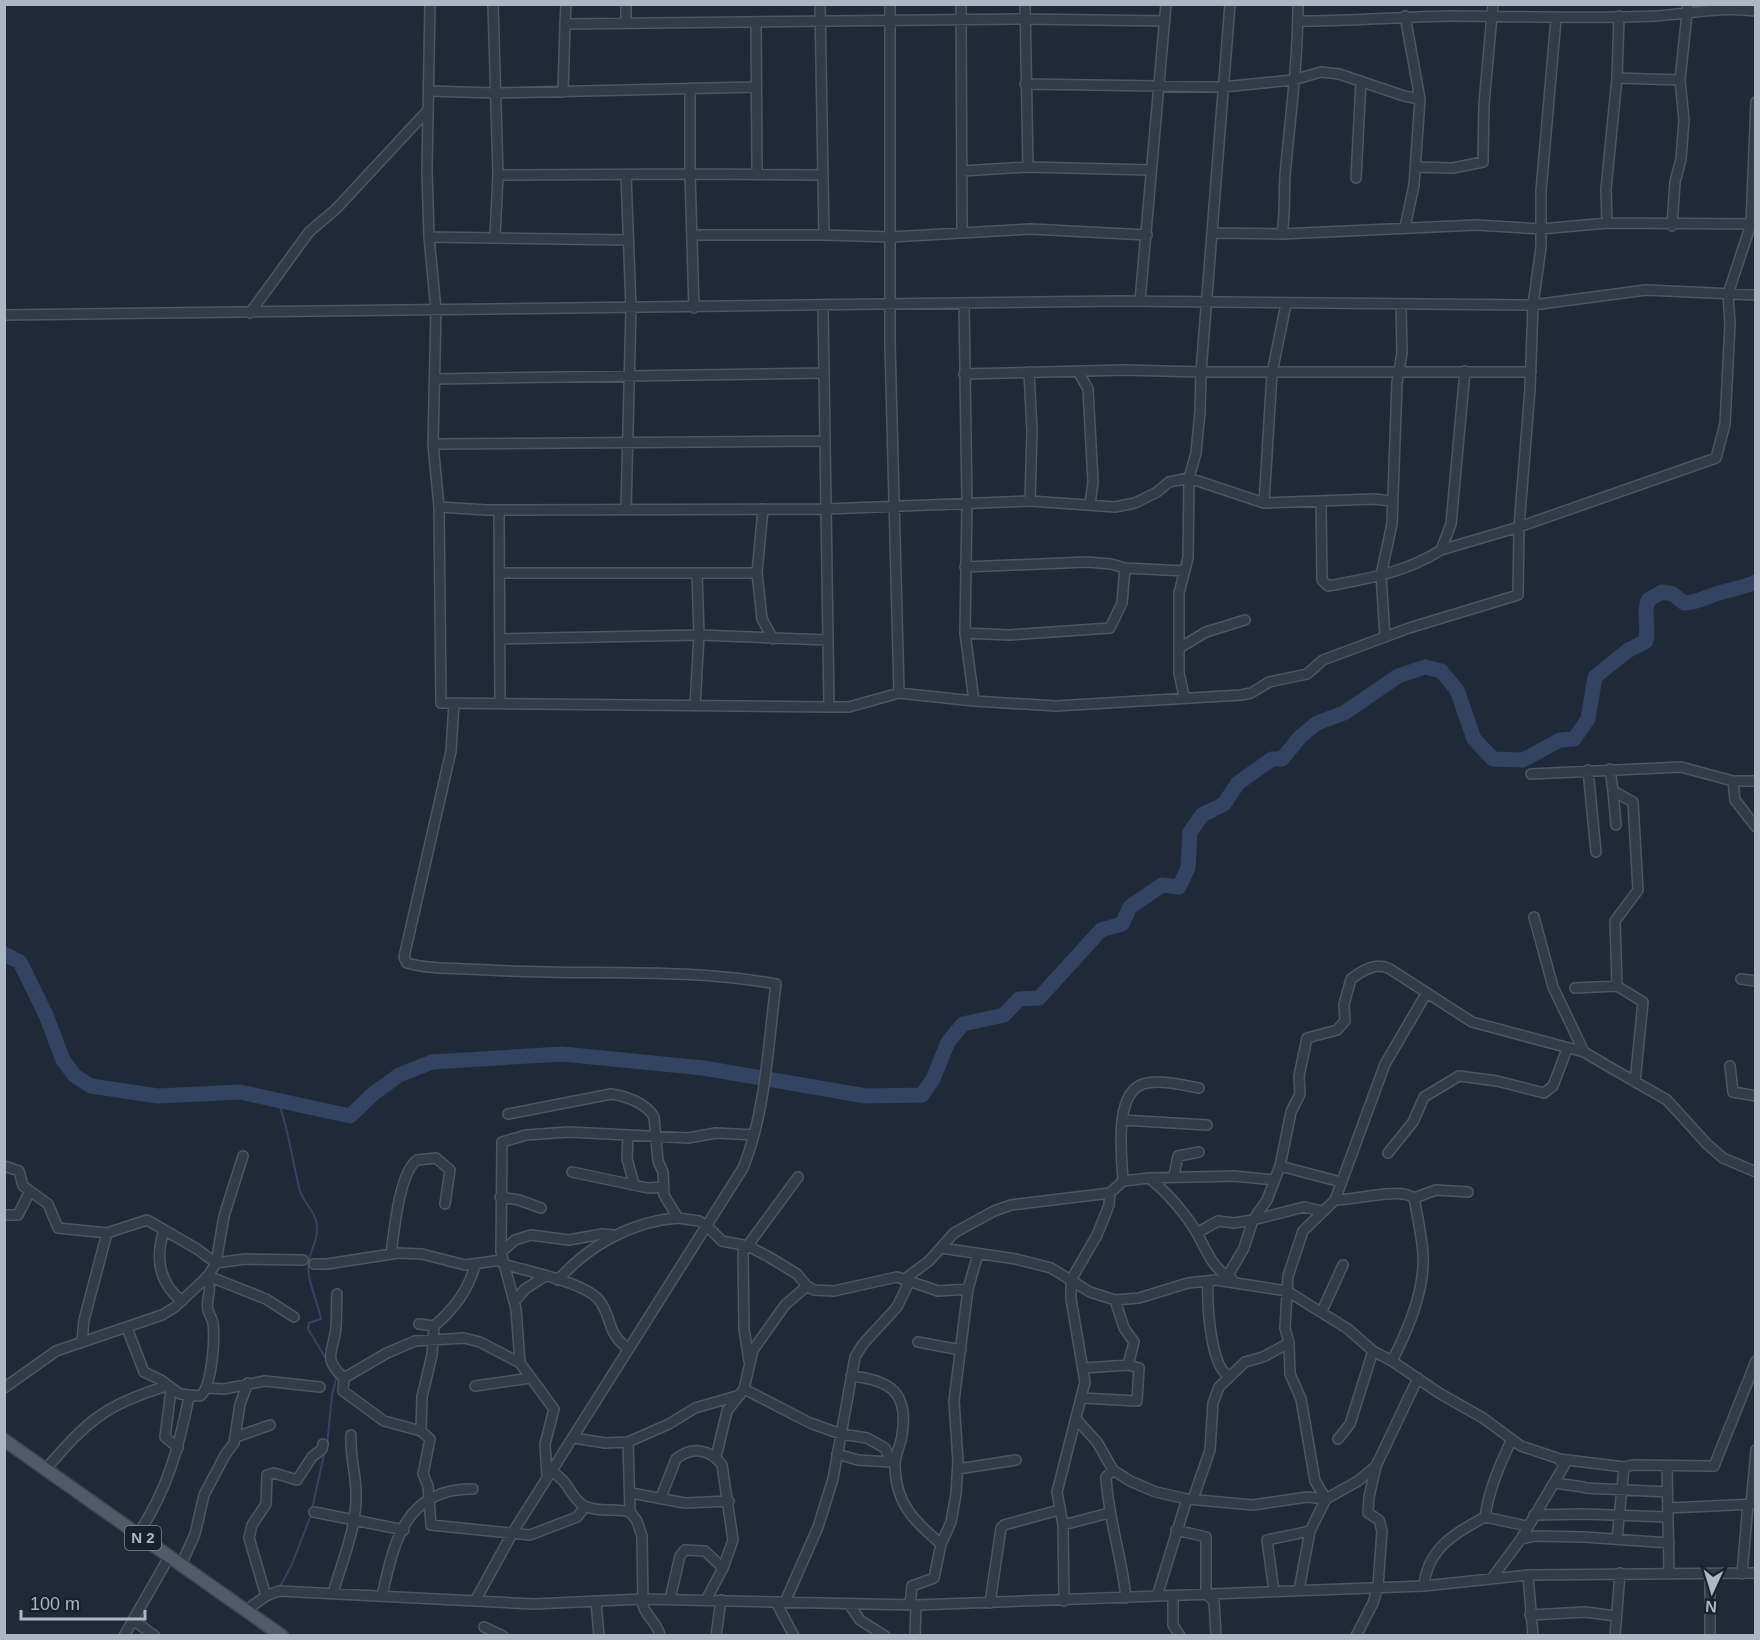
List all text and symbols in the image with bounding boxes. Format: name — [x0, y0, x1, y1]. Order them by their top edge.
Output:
road number: N 2 — [125, 1526, 161, 1550]
north arrow — [1682, 1562, 1742, 1622]
scale bar — [21, 1583, 146, 1621]
text: 100 m — [30, 1594, 80, 1614]
text: N — [1705, 1598, 1717, 1615]

